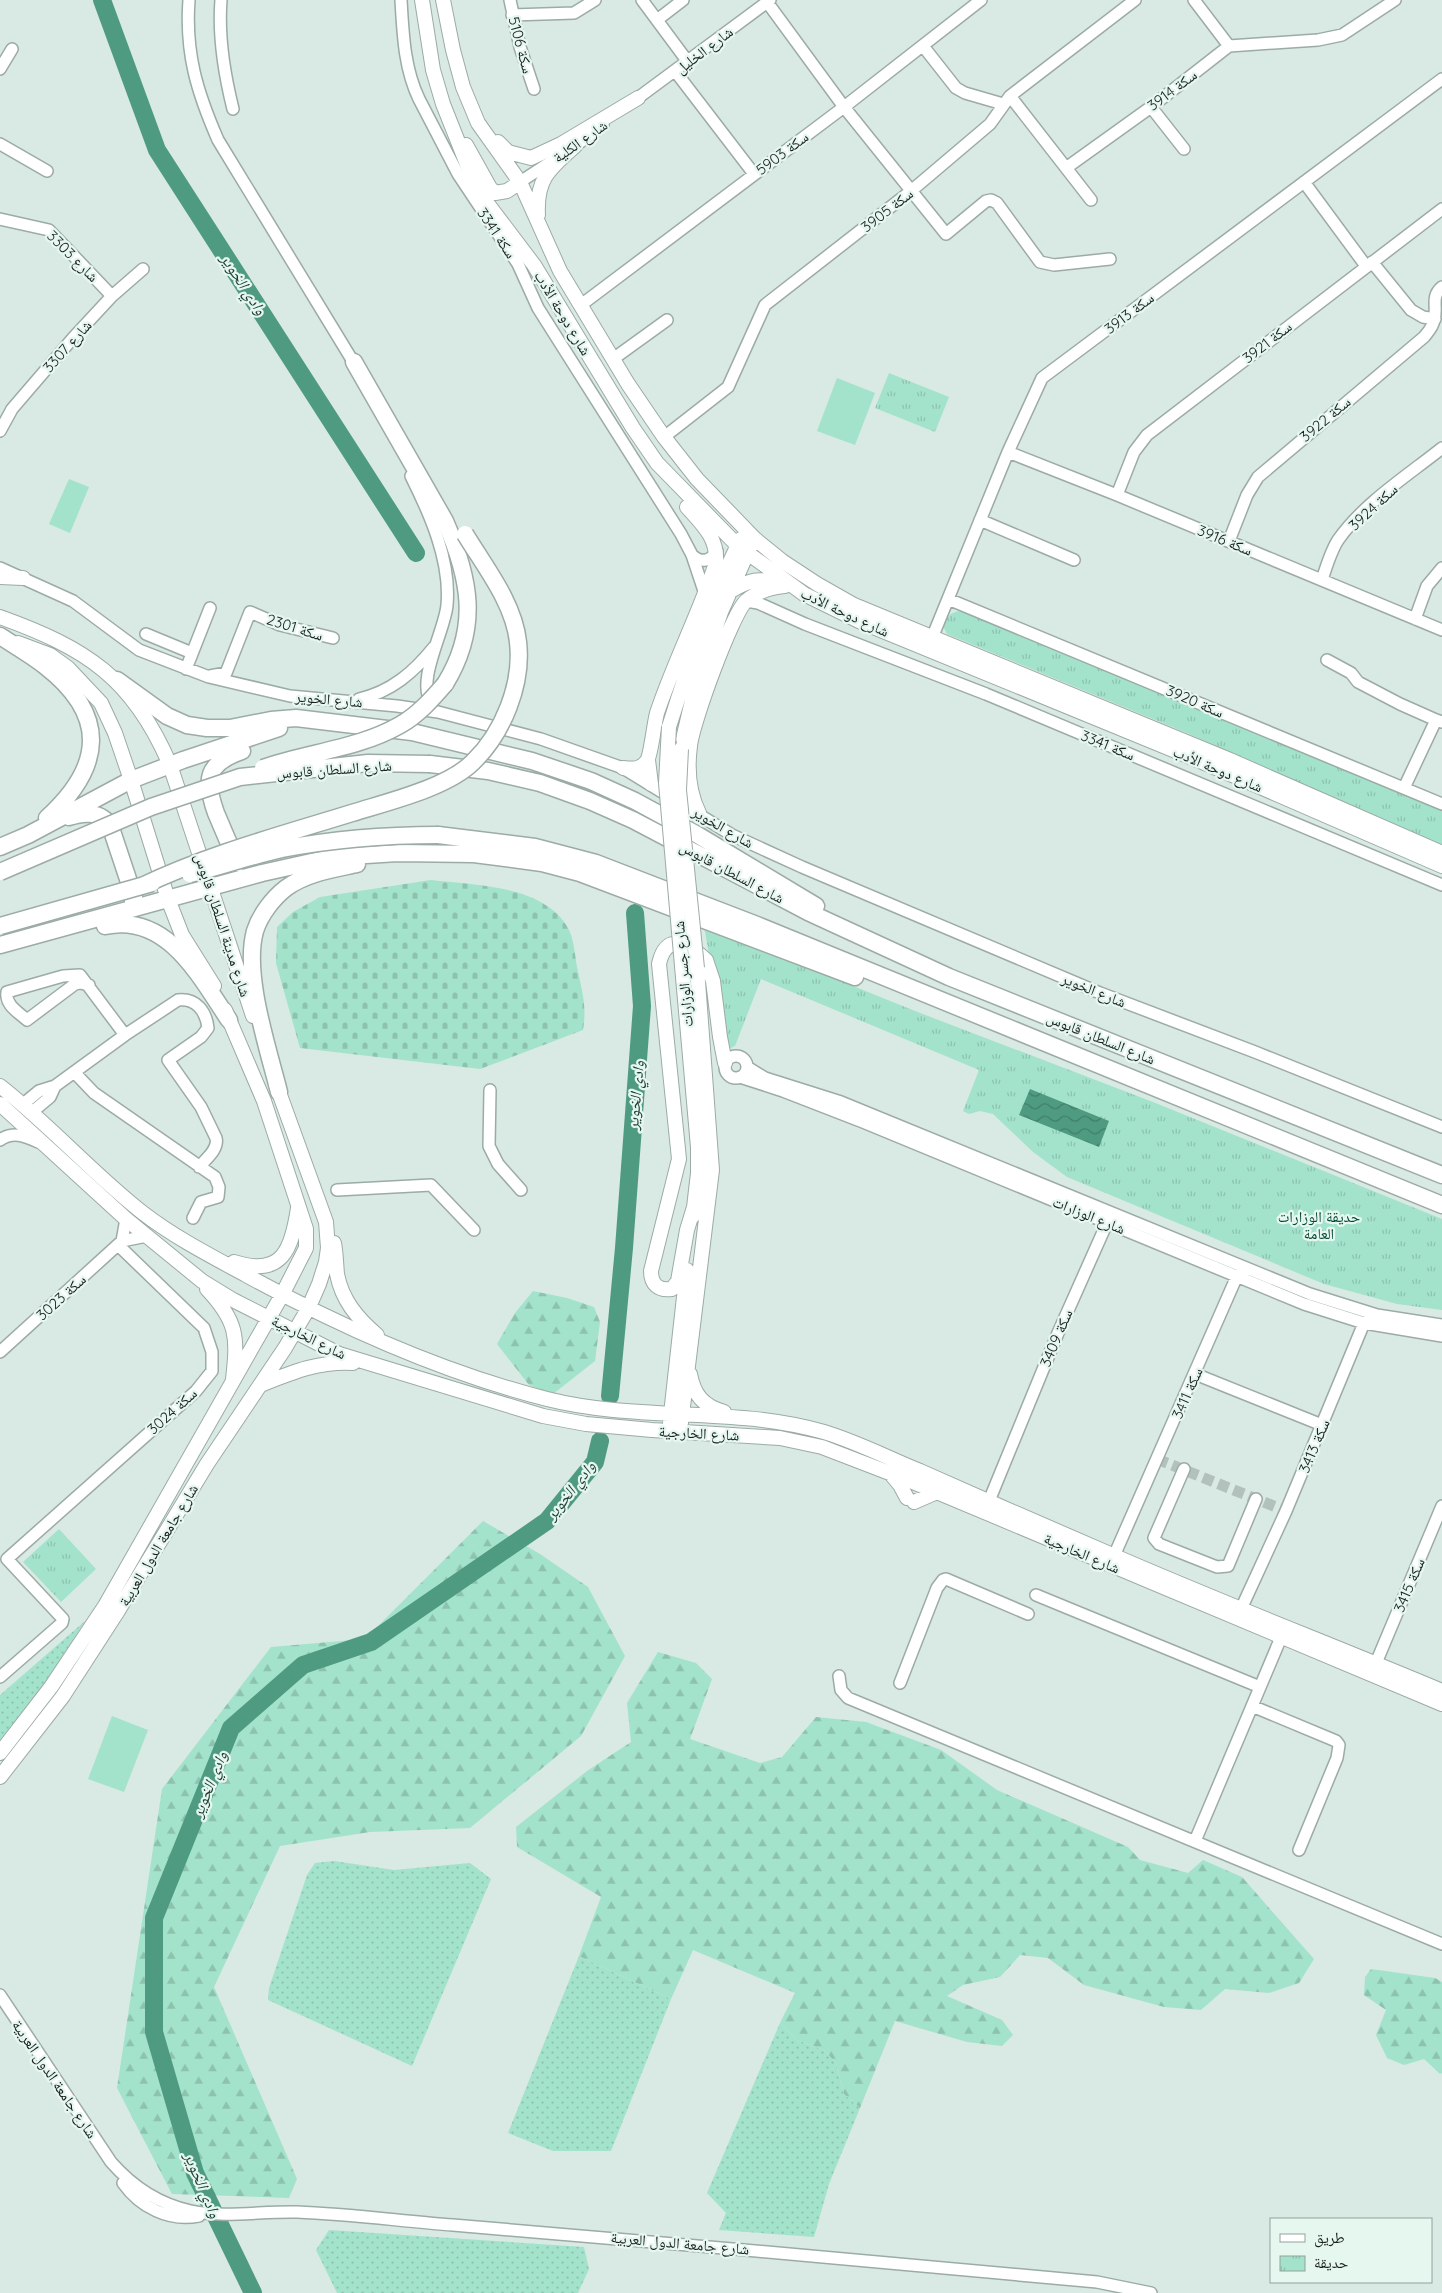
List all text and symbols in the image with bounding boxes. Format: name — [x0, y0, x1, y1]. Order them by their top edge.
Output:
street label: سكة 5106 — [504, 14, 538, 76]
street label: شارع الخليل — [671, 22, 737, 79]
street label: سكة 3914 — [1143, 65, 1201, 115]
street label: شارع الكلية — [549, 115, 612, 167]
street label: سكة 5903 — [752, 127, 812, 179]
street label: سكة 3905 — [857, 184, 917, 236]
street label: سكة 3341 — [473, 204, 521, 262]
street label: 3303 شارع — [43, 226, 103, 287]
water label: وادي الخوير — [214, 249, 272, 321]
street label: شارع دوحة الأدب — [529, 267, 596, 359]
street label: سكة 3913 — [1100, 288, 1158, 338]
street label: 3307 شارع — [38, 316, 96, 377]
street label: سكة 3921 — [1238, 317, 1296, 367]
street label: سكة 3922 — [1296, 392, 1354, 446]
street label: سكة 3924 — [1345, 480, 1401, 534]
street label: سكة 3916 — [1195, 520, 1255, 560]
street label: شارع دوحة الأدب — [797, 583, 892, 642]
street label: سكة 2301 — [264, 609, 326, 645]
street label: سكة 3920 — [1163, 680, 1227, 722]
street label: شارع الخوير — [293, 687, 364, 712]
street label: سكة 3341 — [1078, 726, 1138, 764]
street label: شارع دوحة الأدب — [1170, 742, 1266, 797]
street label: شارع السلطان قابوس — [276, 755, 392, 784]
street label: شارع الخوير — [688, 801, 757, 853]
street label: شارع السلطان قابوس — [676, 836, 788, 908]
street label: شارع مدينة السلطان قابوس — [190, 851, 255, 1000]
street label: شارع جسر الوزارات — [669, 920, 698, 1028]
street label: شارع الخوير — [1058, 968, 1129, 1012]
street label: شارع السلطان قابوس — [1044, 1008, 1158, 1069]
water label: وادي الخوير — [622, 1059, 651, 1132]
street label: شارع الوزارات — [1050, 1192, 1128, 1239]
park label: حديقة الوزارات العامة — [1278, 1207, 1361, 1243]
street label: سكة 3023 — [32, 1270, 90, 1324]
street label: سكة 3409 — [1035, 1306, 1077, 1370]
street label: شارع الخارجية — [268, 1311, 350, 1364]
street label: سكة 3411 — [1167, 1364, 1207, 1422]
street label: سكة 3024 — [143, 1384, 201, 1438]
street label: سكة 3413 — [1294, 1416, 1334, 1476]
street label: شارع الخارجية — [658, 1421, 740, 1446]
water label: وادي الخوير — [540, 1456, 602, 1526]
street label: شارع جامعة الدول العربية — [114, 1480, 203, 1610]
street label: شارع الخارجية — [1041, 1528, 1123, 1578]
street label: سكة 3415 — [1389, 1555, 1429, 1615]
water label: وادي الخوير — [186, 1748, 234, 1822]
street label: شارع جامعة الدول العربية — [7, 2016, 102, 2143]
water label: وادي الخوير — [177, 2148, 226, 2223]
legend — [1270, 2218, 1432, 2283]
street label: شارع جامعة الدول العربية — [610, 2227, 750, 2260]
text: طريق — [1314, 2228, 1345, 2248]
text: حديقة — [1314, 2253, 1349, 2272]

